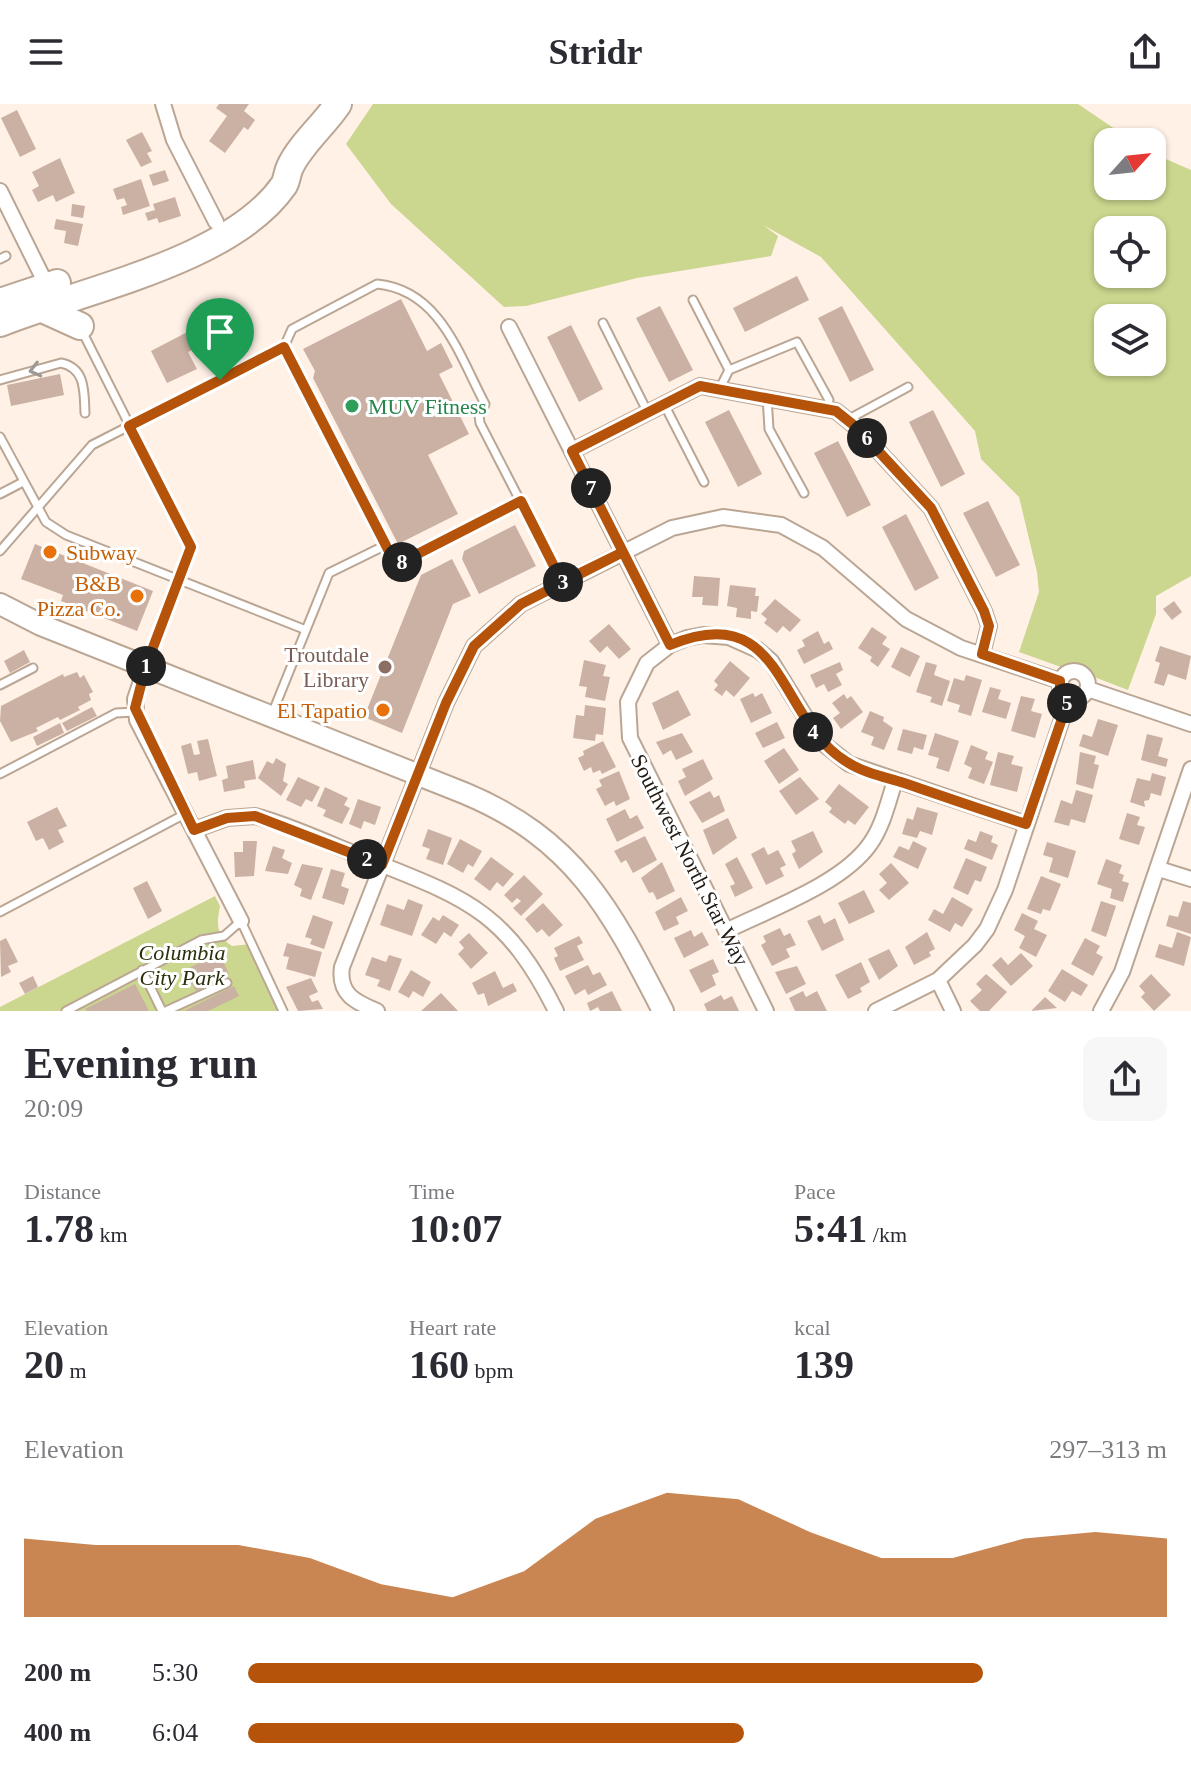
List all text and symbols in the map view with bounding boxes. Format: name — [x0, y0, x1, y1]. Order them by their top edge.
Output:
icon: menu — [24, 30, 68, 74]
icon: share — [1123, 30, 1167, 74]
text: Stridr — [549, 32, 643, 72]
north arrow — [1094, 128, 1166, 200]
map controls — [1094, 128, 1166, 376]
button: locate — [1094, 216, 1166, 288]
pin — [186, 298, 254, 380]
button: layers — [1094, 304, 1166, 376]
icon: arrive — [198, 310, 242, 354]
one-way arrow — [28, 360, 42, 377]
place label: MUV Fitness — [368, 394, 487, 419]
marker: MUV Fitness — [343, 397, 361, 415]
pin: 6 — [847, 418, 887, 458]
text: 6 — [862, 425, 873, 450]
pin: 7 — [571, 468, 611, 508]
text: 7 — [586, 475, 597, 500]
place label: Subway — [66, 540, 137, 565]
pin: 8 — [382, 542, 422, 582]
marker: Subway — [41, 543, 59, 561]
text: 8 — [397, 549, 408, 574]
pin: 3 — [543, 562, 583, 602]
text: 3 — [558, 569, 569, 594]
place label: B&B Pizza Co. — [37, 571, 121, 621]
marker: B&B Pizza Co. — [128, 587, 146, 605]
place label: Troutdale Library — [284, 642, 369, 692]
pin: 1 — [126, 646, 166, 686]
text: 1 — [141, 653, 152, 678]
marker: Troutdale Library — [376, 658, 394, 676]
pin: 5 — [1047, 683, 1087, 723]
text: 5 — [1062, 690, 1073, 715]
place label: El Tapatio — [277, 698, 367, 723]
marker: El Tapatio — [374, 701, 392, 719]
pin: 4 — [793, 712, 833, 752]
text: 4 — [808, 719, 819, 744]
street label: Southwest North Star Way — [626, 750, 754, 970]
pin: 2 — [347, 839, 387, 879]
text: 2 — [362, 846, 373, 871]
park label: Columbia City Park — [139, 940, 226, 990]
button: share — [1083, 1037, 1167, 1121]
text: Evening run — [24, 1039, 258, 1088]
text: 20:09 — [24, 1094, 83, 1123]
text: Distance — [24, 1179, 101, 1204]
text: Time — [409, 1179, 455, 1204]
text: Pace — [794, 1179, 836, 1204]
text: 1.78 — [24, 1206, 94, 1251]
text: 10:07 — [409, 1206, 502, 1251]
text: 5:41 — [794, 1206, 867, 1251]
text: km — [94, 1222, 128, 1247]
text: /km — [867, 1222, 907, 1247]
text: Elevation — [24, 1315, 108, 1340]
text: Heart rate — [409, 1315, 496, 1340]
text: kcal — [794, 1315, 831, 1340]
text: 20 — [24, 1342, 64, 1387]
text: 160 — [409, 1342, 469, 1387]
text: 139 — [794, 1342, 854, 1387]
text: m — [64, 1358, 87, 1383]
text: bpm — [469, 1358, 514, 1383]
text: Elevation — [24, 1435, 124, 1464]
text: 297–313 m — [1049, 1435, 1167, 1464]
text: 200 m — [24, 1658, 91, 1687]
text: 5:30 — [152, 1658, 198, 1687]
text: 400 m — [24, 1718, 91, 1747]
text: 6:04 — [152, 1718, 198, 1747]

